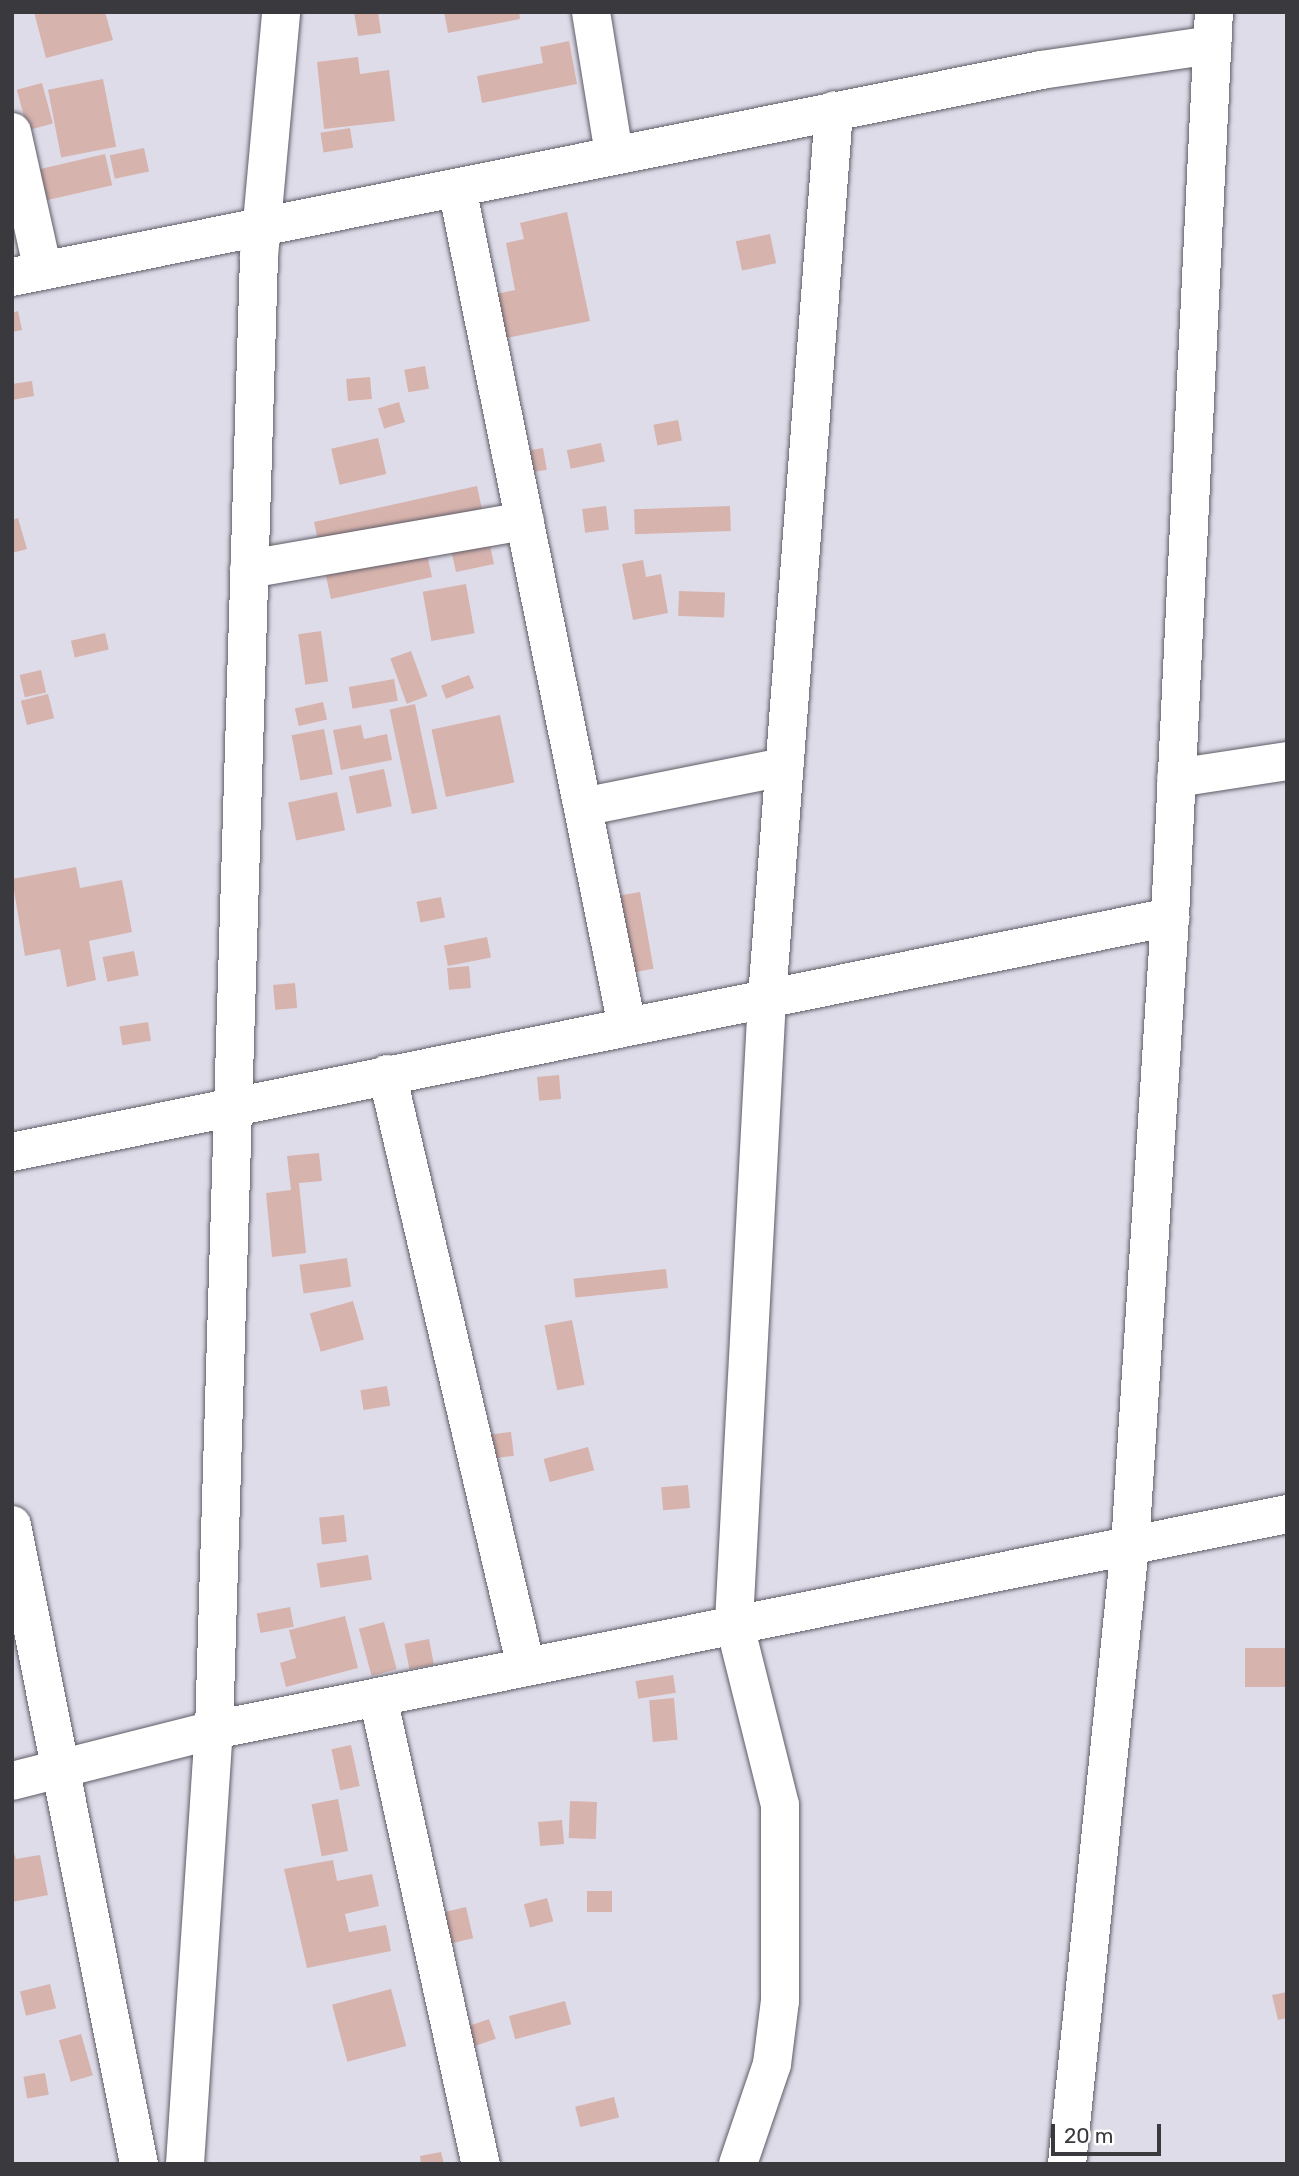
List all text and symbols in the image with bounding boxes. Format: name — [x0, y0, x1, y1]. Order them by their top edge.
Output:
scale bar — [1054, 2110, 1164, 2154]
text: 20 m — [1064, 2123, 1113, 2148]

